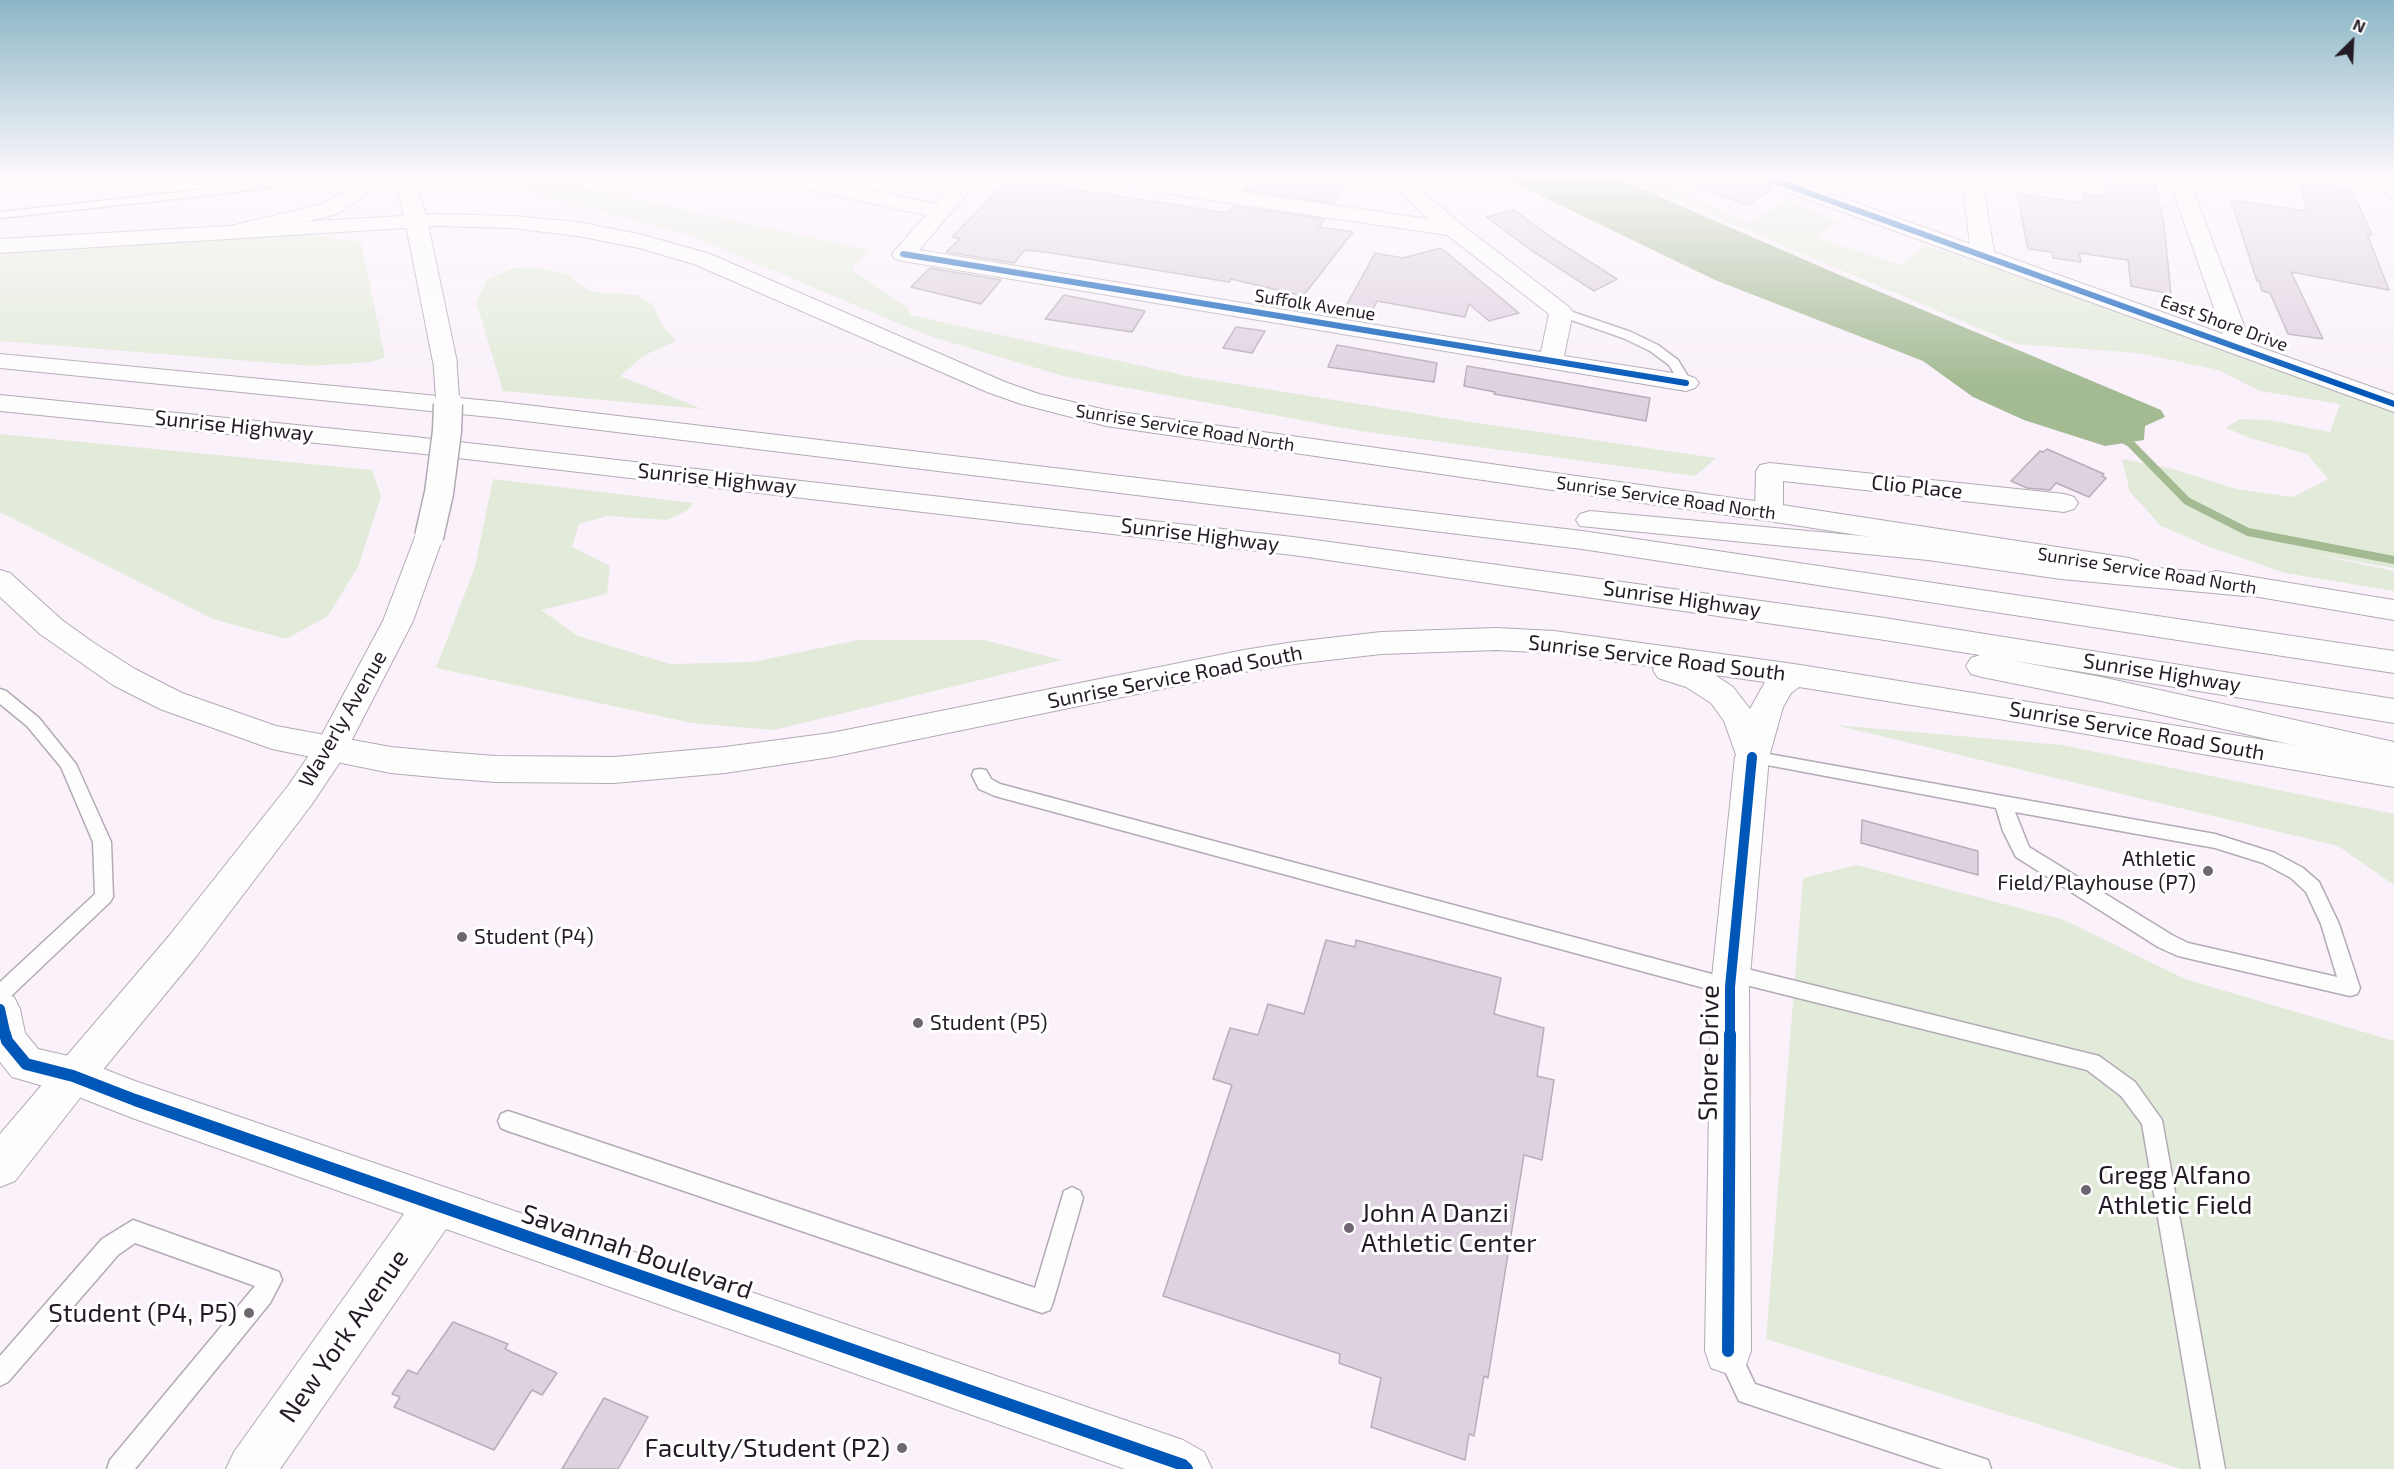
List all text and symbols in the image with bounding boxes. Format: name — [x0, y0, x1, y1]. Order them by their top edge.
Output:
north arrow — [2322, 12, 2382, 72]
text: N — [2350, 14, 2369, 36]
street label: Suffolk Avenue — [1253, 285, 1377, 325]
street label: East Shore Drive — [2157, 290, 2291, 356]
street label: Sunrise Service Road North — [1074, 400, 1296, 456]
street label: Sunrise Highway — [153, 405, 315, 447]
street label: Sunrise Highway — [636, 458, 798, 500]
street label: Clio Place — [1870, 470, 1964, 504]
street label: Sunrise Service Road North — [1555, 472, 1777, 524]
street label: Sunrise Highway — [1119, 513, 1281, 557]
street label: Sunrise Service Road North — [2036, 543, 2258, 599]
street label: Sunrise Highway — [1601, 575, 1763, 623]
street label: Sunrise Service Road South — [1527, 630, 1787, 686]
street label: Sunrise Service Road South — [1045, 640, 1305, 714]
street label: Waverly Avenue — [294, 646, 392, 792]
street label: Sunrise Highway — [2081, 648, 2243, 698]
street label: Sunrise Service Road South — [2007, 696, 2267, 766]
place label: Athletic Field/Playhouse (P7) — [1997, 846, 2196, 896]
marker: Athletic Field/Playhouse (P7) — [2201, 864, 2215, 878]
place label: Student (P4) — [474, 924, 594, 950]
marker: Student (P4) — [455, 930, 469, 944]
street label: Shore Drive — [1692, 985, 1726, 1121]
place label: Student (P5) — [930, 1010, 1048, 1036]
marker: Student (P5) — [911, 1016, 925, 1030]
place label: Gregg Alfano Athletic Field — [2098, 1159, 2252, 1220]
marker: Gregg Alfano Athletic Field — [2079, 1183, 2093, 1197]
place label: John A Danzi Athletic Center — [1361, 1197, 1537, 1258]
street label: Savannah Boulevard — [517, 1198, 757, 1306]
marker: John A Danzi Athletic Center — [1342, 1221, 1356, 1235]
street label: New York Avenue — [273, 1244, 415, 1428]
place label: Student (P4, P5) — [48, 1297, 237, 1329]
marker: Student (P4, P5) — [242, 1306, 256, 1320]
place label: Faculty/Student (P2) — [645, 1432, 890, 1464]
marker: Faculty/Student (P2) — [895, 1441, 909, 1455]

